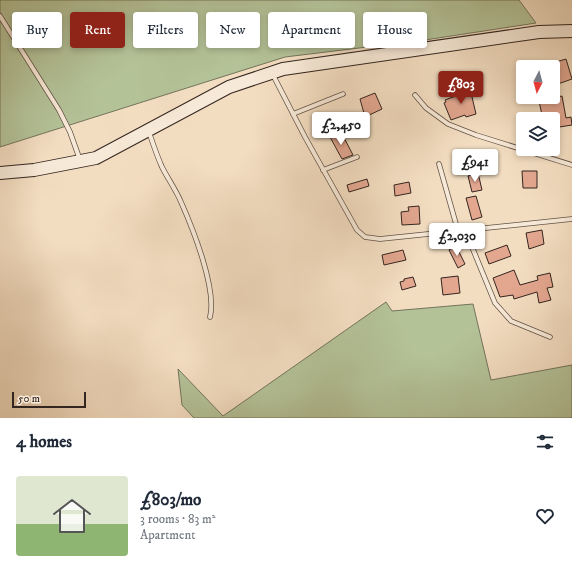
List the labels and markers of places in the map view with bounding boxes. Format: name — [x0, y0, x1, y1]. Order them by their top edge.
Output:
pin: £803 — [437, 71, 485, 105]
pin: £2,450 — [308, 112, 374, 146]
pin: £941 — [451, 149, 499, 183]
pin: £2,030 — [424, 223, 490, 257]

